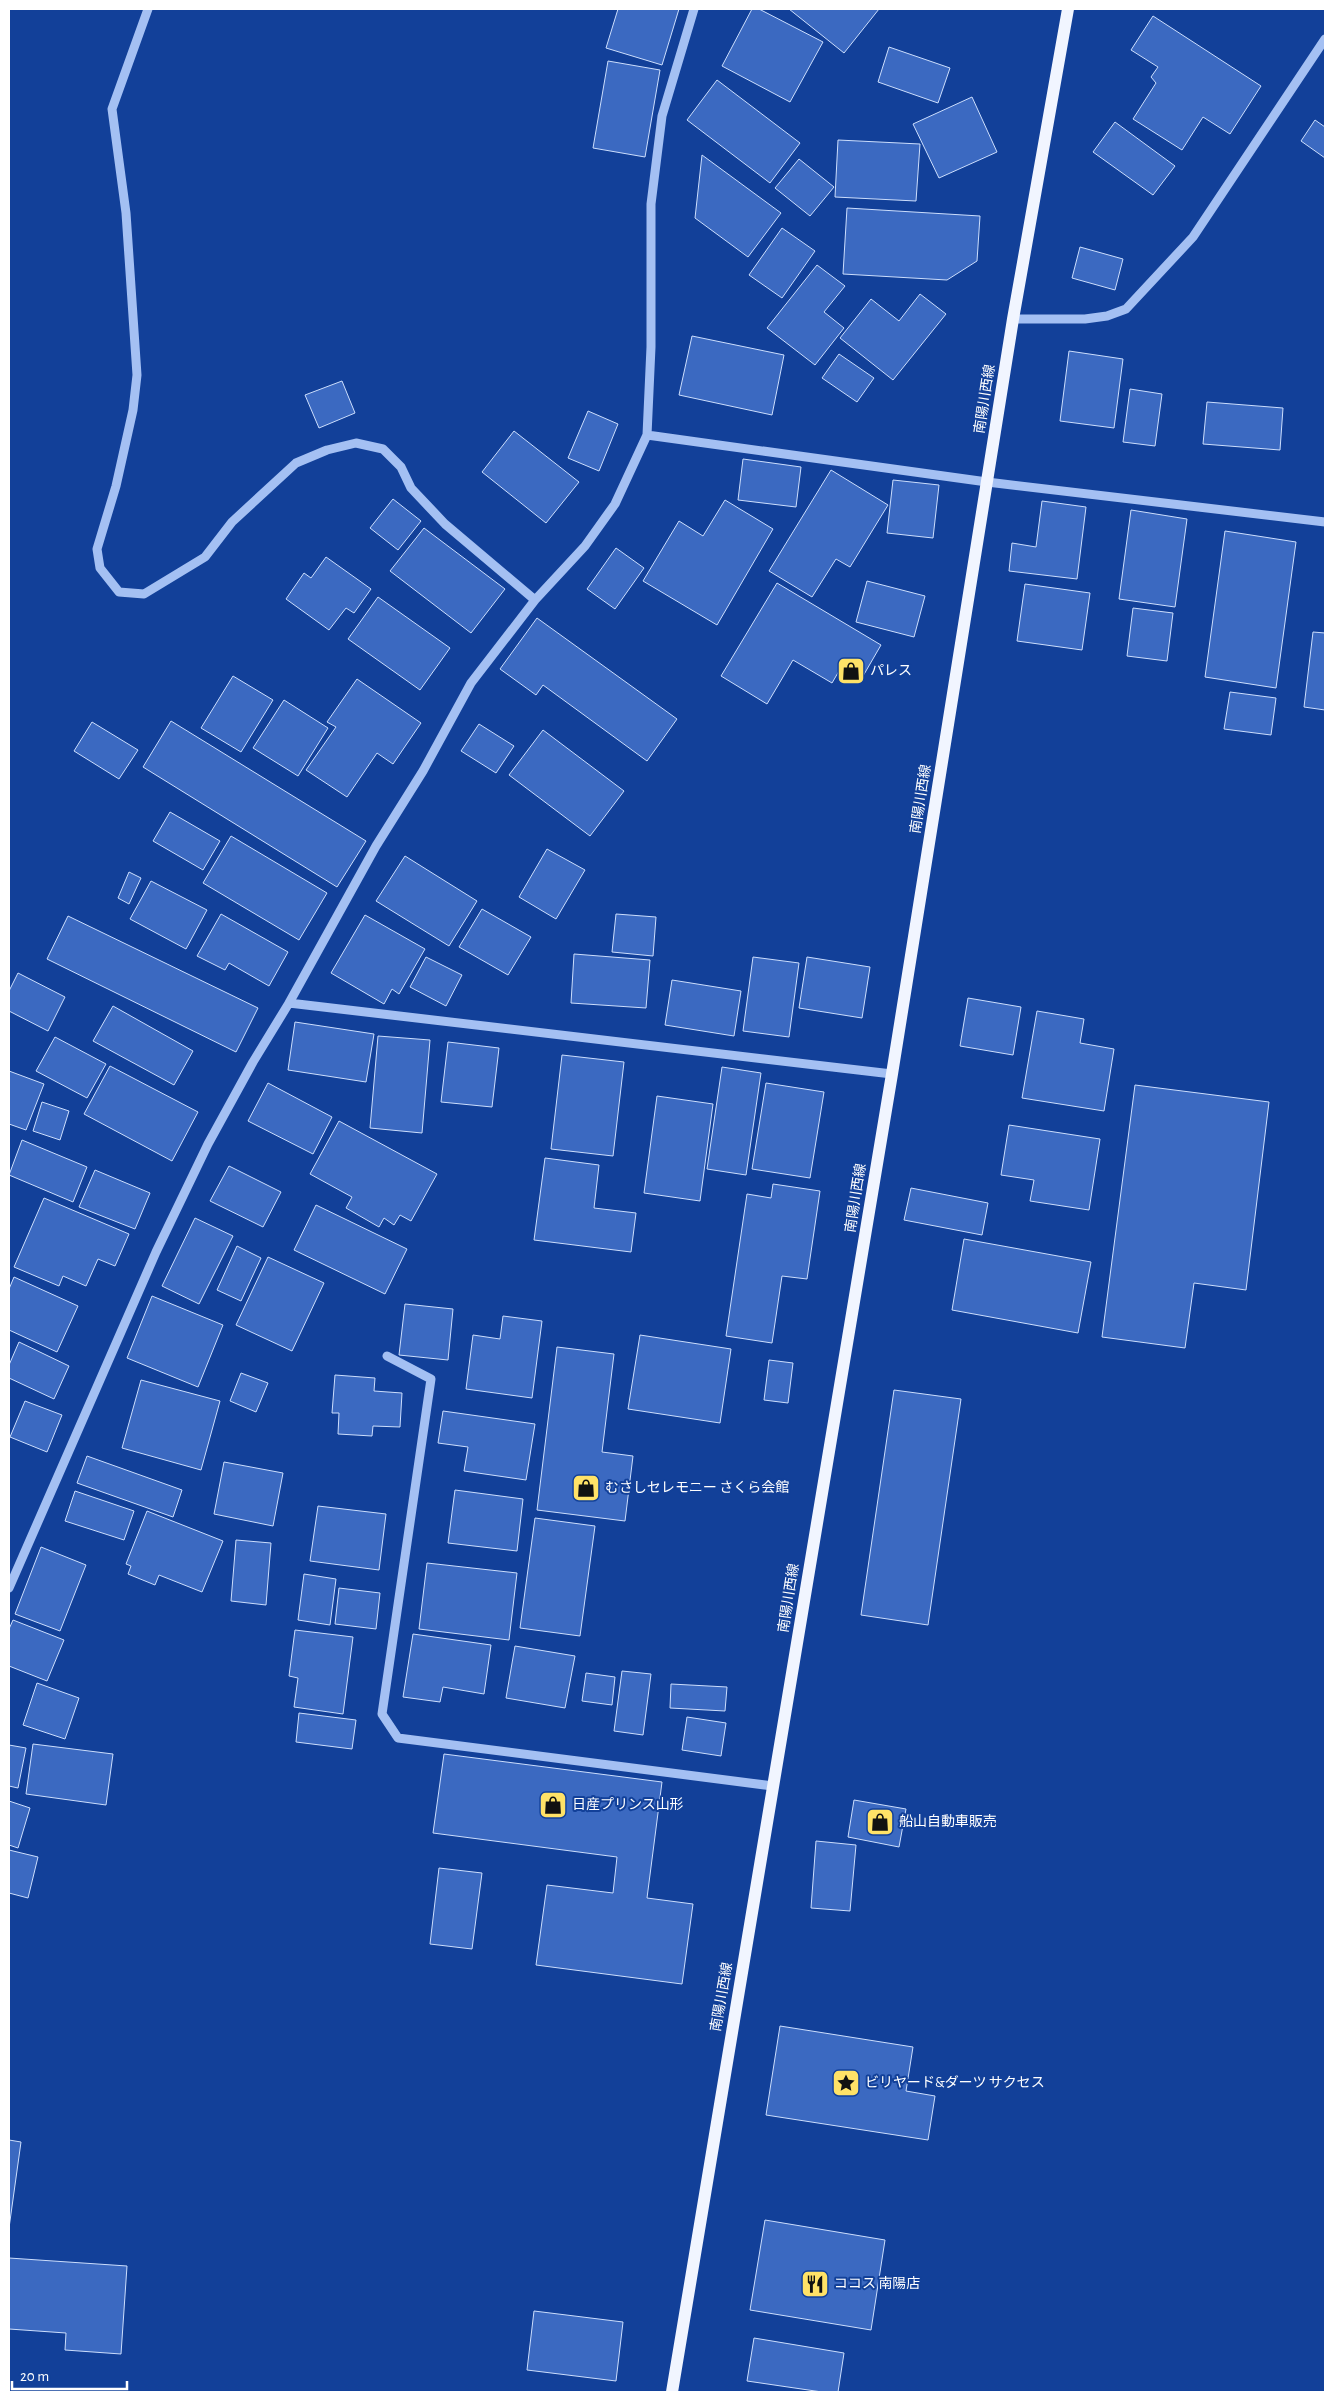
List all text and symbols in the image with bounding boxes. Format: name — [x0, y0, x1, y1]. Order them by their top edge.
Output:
street label: 南陽川西線 — [972, 363, 997, 435]
shop icon: パレス — [836, 656, 866, 686]
place label: パレス — [870, 664, 912, 678]
street label: 南陽川西線 — [908, 763, 933, 835]
street label: 南陽川西線 — [843, 1162, 868, 1234]
shop icon: むさしセレモニー さくら会館 — [571, 1473, 601, 1503]
place label: むさしセレモニー さくら会館 — [605, 1480, 789, 1495]
street label: 南陽川西線 — [776, 1562, 801, 1634]
shop icon: 日産プリンス山形 — [538, 1790, 568, 1820]
place label: 日産プリンス山形 — [572, 1797, 684, 1812]
shop icon: 船山自動車販売 — [865, 1807, 895, 1837]
place label: 船山自動車販売 — [899, 1814, 997, 1829]
street label: 南陽川西線 — [708, 1961, 735, 2033]
place icon: ビリヤード&ダーツ サクセス — [831, 2068, 861, 2098]
place label: ビリヤード&ダーツ サクセス — [865, 2075, 1045, 2090]
restaurant icon: ココス 南陽店 — [800, 2269, 830, 2299]
place label: ココス 南陽店 — [834, 2276, 920, 2291]
scale bar — [12, 2358, 128, 2390]
text: 20 m — [20, 2369, 49, 2384]

